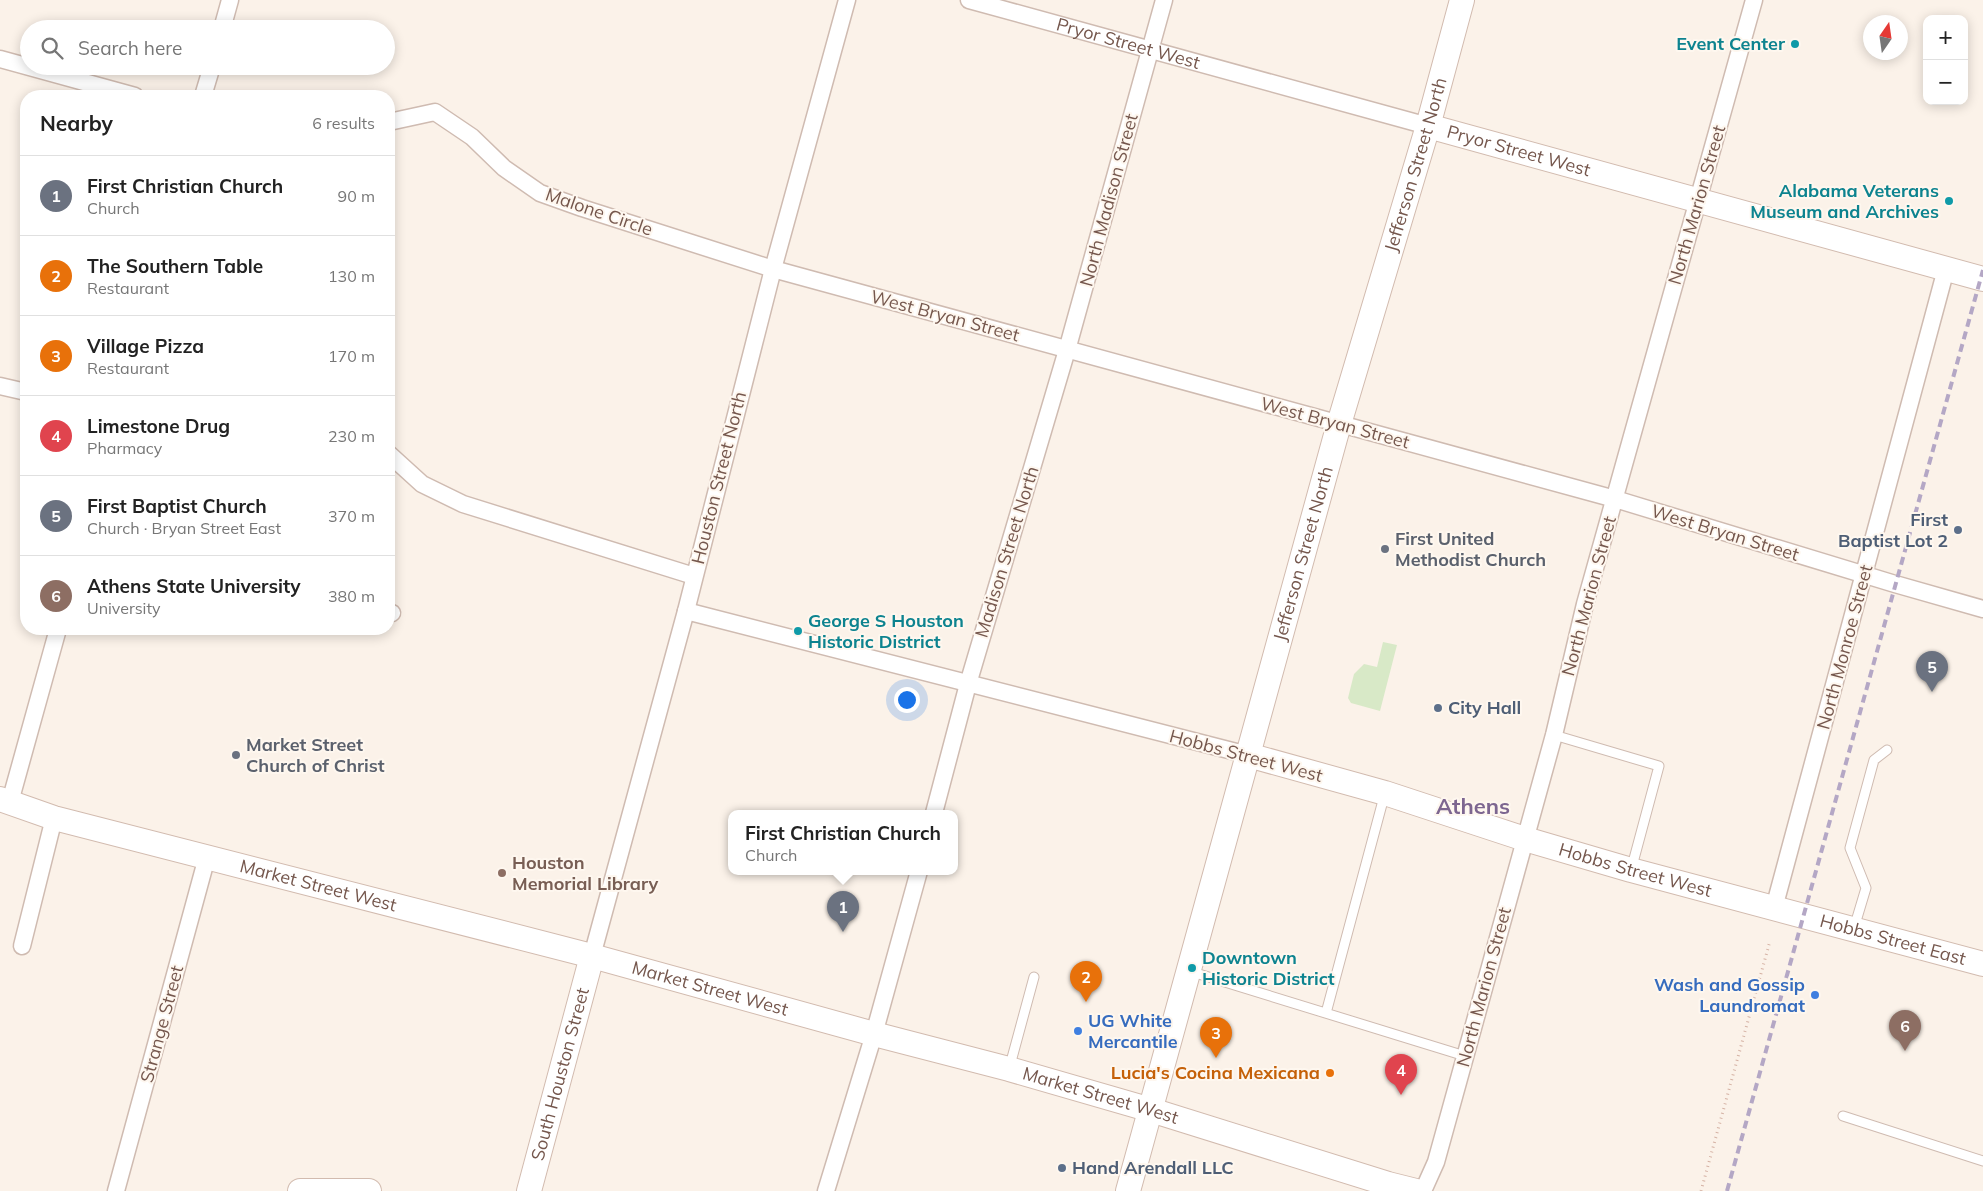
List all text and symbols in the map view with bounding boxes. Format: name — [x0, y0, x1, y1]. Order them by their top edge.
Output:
street label: Pryor Street West — [1054, 13, 1203, 74]
north arrow — [1863, 15, 1908, 60]
map controls — [1923, 15, 1968, 105]
button: + — [1923, 15, 1968, 60]
search box — [20, 20, 395, 75]
place label: Event Center — [1676, 32, 1786, 55]
icon: search — [38, 34, 66, 62]
text: Search here — [78, 36, 182, 60]
marker: Event Center — [1789, 38, 1801, 50]
button: − — [1923, 60, 1968, 105]
street label: Jefferson Street North — [1379, 75, 1452, 254]
text: Nearby — [40, 110, 113, 136]
street label: North Madison Street — [1074, 111, 1143, 289]
text: 6 results — [312, 113, 375, 133]
street label: Pryor Street West — [1444, 120, 1593, 181]
street label: North Marion Street — [1663, 123, 1730, 287]
text: First Christian Church — [87, 174, 283, 198]
place label: Alabama Veterans Museum and Archives — [1750, 179, 1939, 223]
street label: Malone Circle — [543, 182, 656, 241]
text: 1 — [51, 186, 61, 206]
text: 90 m — [338, 186, 375, 206]
marker: Alabama Veterans Museum and Archives — [1943, 195, 1955, 207]
text: Church — [87, 198, 140, 218]
text: The Southern Table — [87, 254, 263, 278]
text: 2 — [51, 266, 61, 286]
text: 130 m — [328, 266, 375, 286]
text: Restaurant — [87, 278, 169, 298]
street label: West Bryan Street — [868, 285, 1022, 346]
text: Village Pizza — [87, 334, 204, 358]
text: 3 — [51, 346, 61, 366]
text: 170 m — [328, 346, 375, 366]
text: Restaurant — [87, 358, 169, 378]
street label: Houston Street North — [686, 389, 751, 567]
street label: West Bryan Street — [1258, 392, 1412, 453]
text: Limestone Drug — [87, 414, 230, 438]
text: 4 — [51, 426, 61, 446]
text: 230 m — [328, 426, 375, 446]
text: Pharmacy — [87, 438, 162, 458]
street label: Madison Street North — [970, 463, 1044, 640]
street label: Jefferson Street North — [1268, 464, 1338, 643]
text: First Baptist Church — [87, 494, 267, 518]
street label: West Bryan Street — [1649, 499, 1802, 566]
text: 5 — [51, 506, 61, 526]
text: 370 m — [328, 506, 375, 526]
place label: First Baptist Lot 2 — [1838, 508, 1948, 552]
street label: North Marion Street — [1556, 513, 1621, 678]
text: Church · Bryan Street East — [87, 518, 281, 538]
marker: First Baptist Lot 2 — [1952, 524, 1964, 536]
place label: First United Methodist Church — [1395, 527, 1546, 571]
marker: First United Methodist Church — [1379, 543, 1391, 555]
street label: North Monroe Street — [1811, 562, 1878, 732]
text: Athens State University — [87, 574, 301, 598]
text: 6 — [51, 586, 61, 606]
text: 380 m — [328, 586, 375, 606]
text: University — [87, 598, 161, 618]
place label: George S Houston Historic District — [808, 609, 964, 653]
marker: George S Houston Historic District — [792, 625, 804, 637]
pin: 5 — [1916, 651, 1948, 692]
your location — [894, 687, 920, 713]
place label: City Hall — [1448, 696, 1521, 719]
marker: City Hall — [1432, 702, 1444, 714]
street label: Hobbs Street West — [1167, 724, 1325, 787]
place label: Market Street Church of Christ — [246, 733, 385, 777]
marker: Market Street Church of Christ — [230, 749, 242, 761]
district label: Athens — [1436, 792, 1510, 820]
popup — [728, 810, 958, 875]
text: First Christian Church — [745, 821, 941, 845]
street label: Hobbs Street West — [1556, 837, 1714, 902]
text: Church — [745, 845, 798, 865]
place label: Houston Memorial Library — [512, 851, 659, 895]
street label: Market Street West — [237, 854, 399, 916]
marker: Houston Memorial Library — [496, 867, 508, 879]
pin: 1 — [827, 891, 859, 932]
street label: North Marion Street — [1451, 904, 1516, 1069]
street label: Hobbs Street East — [1817, 909, 1969, 970]
place label: Downtown Historic District — [1202, 946, 1335, 990]
street label: Market Street West — [629, 956, 791, 1021]
pin: 2 — [1070, 961, 1102, 1002]
marker: Downtown Historic District — [1186, 962, 1198, 974]
street label: Strange Street — [135, 963, 188, 1085]
place label: Wash and Gossip Laundromat — [1654, 973, 1805, 1017]
street label: South Houston Street — [526, 985, 594, 1163]
marker: Wash and Gossip Laundromat — [1809, 989, 1821, 1001]
place label: UG White Mercantile — [1088, 1009, 1178, 1053]
pin: 6 — [1889, 1010, 1921, 1051]
pin: 3 — [1200, 1017, 1232, 1058]
marker: UG White Mercantile — [1072, 1025, 1084, 1037]
pin: 4 — [1385, 1054, 1417, 1095]
place label: Lucia's Cocina Mexicana — [1111, 1061, 1320, 1084]
street label: Market Street West — [1020, 1062, 1181, 1129]
marker: Lucia's Cocina Mexicana — [1324, 1067, 1336, 1079]
place label: Hand Arendall LLC — [1072, 1156, 1234, 1179]
marker: Hand Arendall LLC — [1056, 1162, 1068, 1174]

